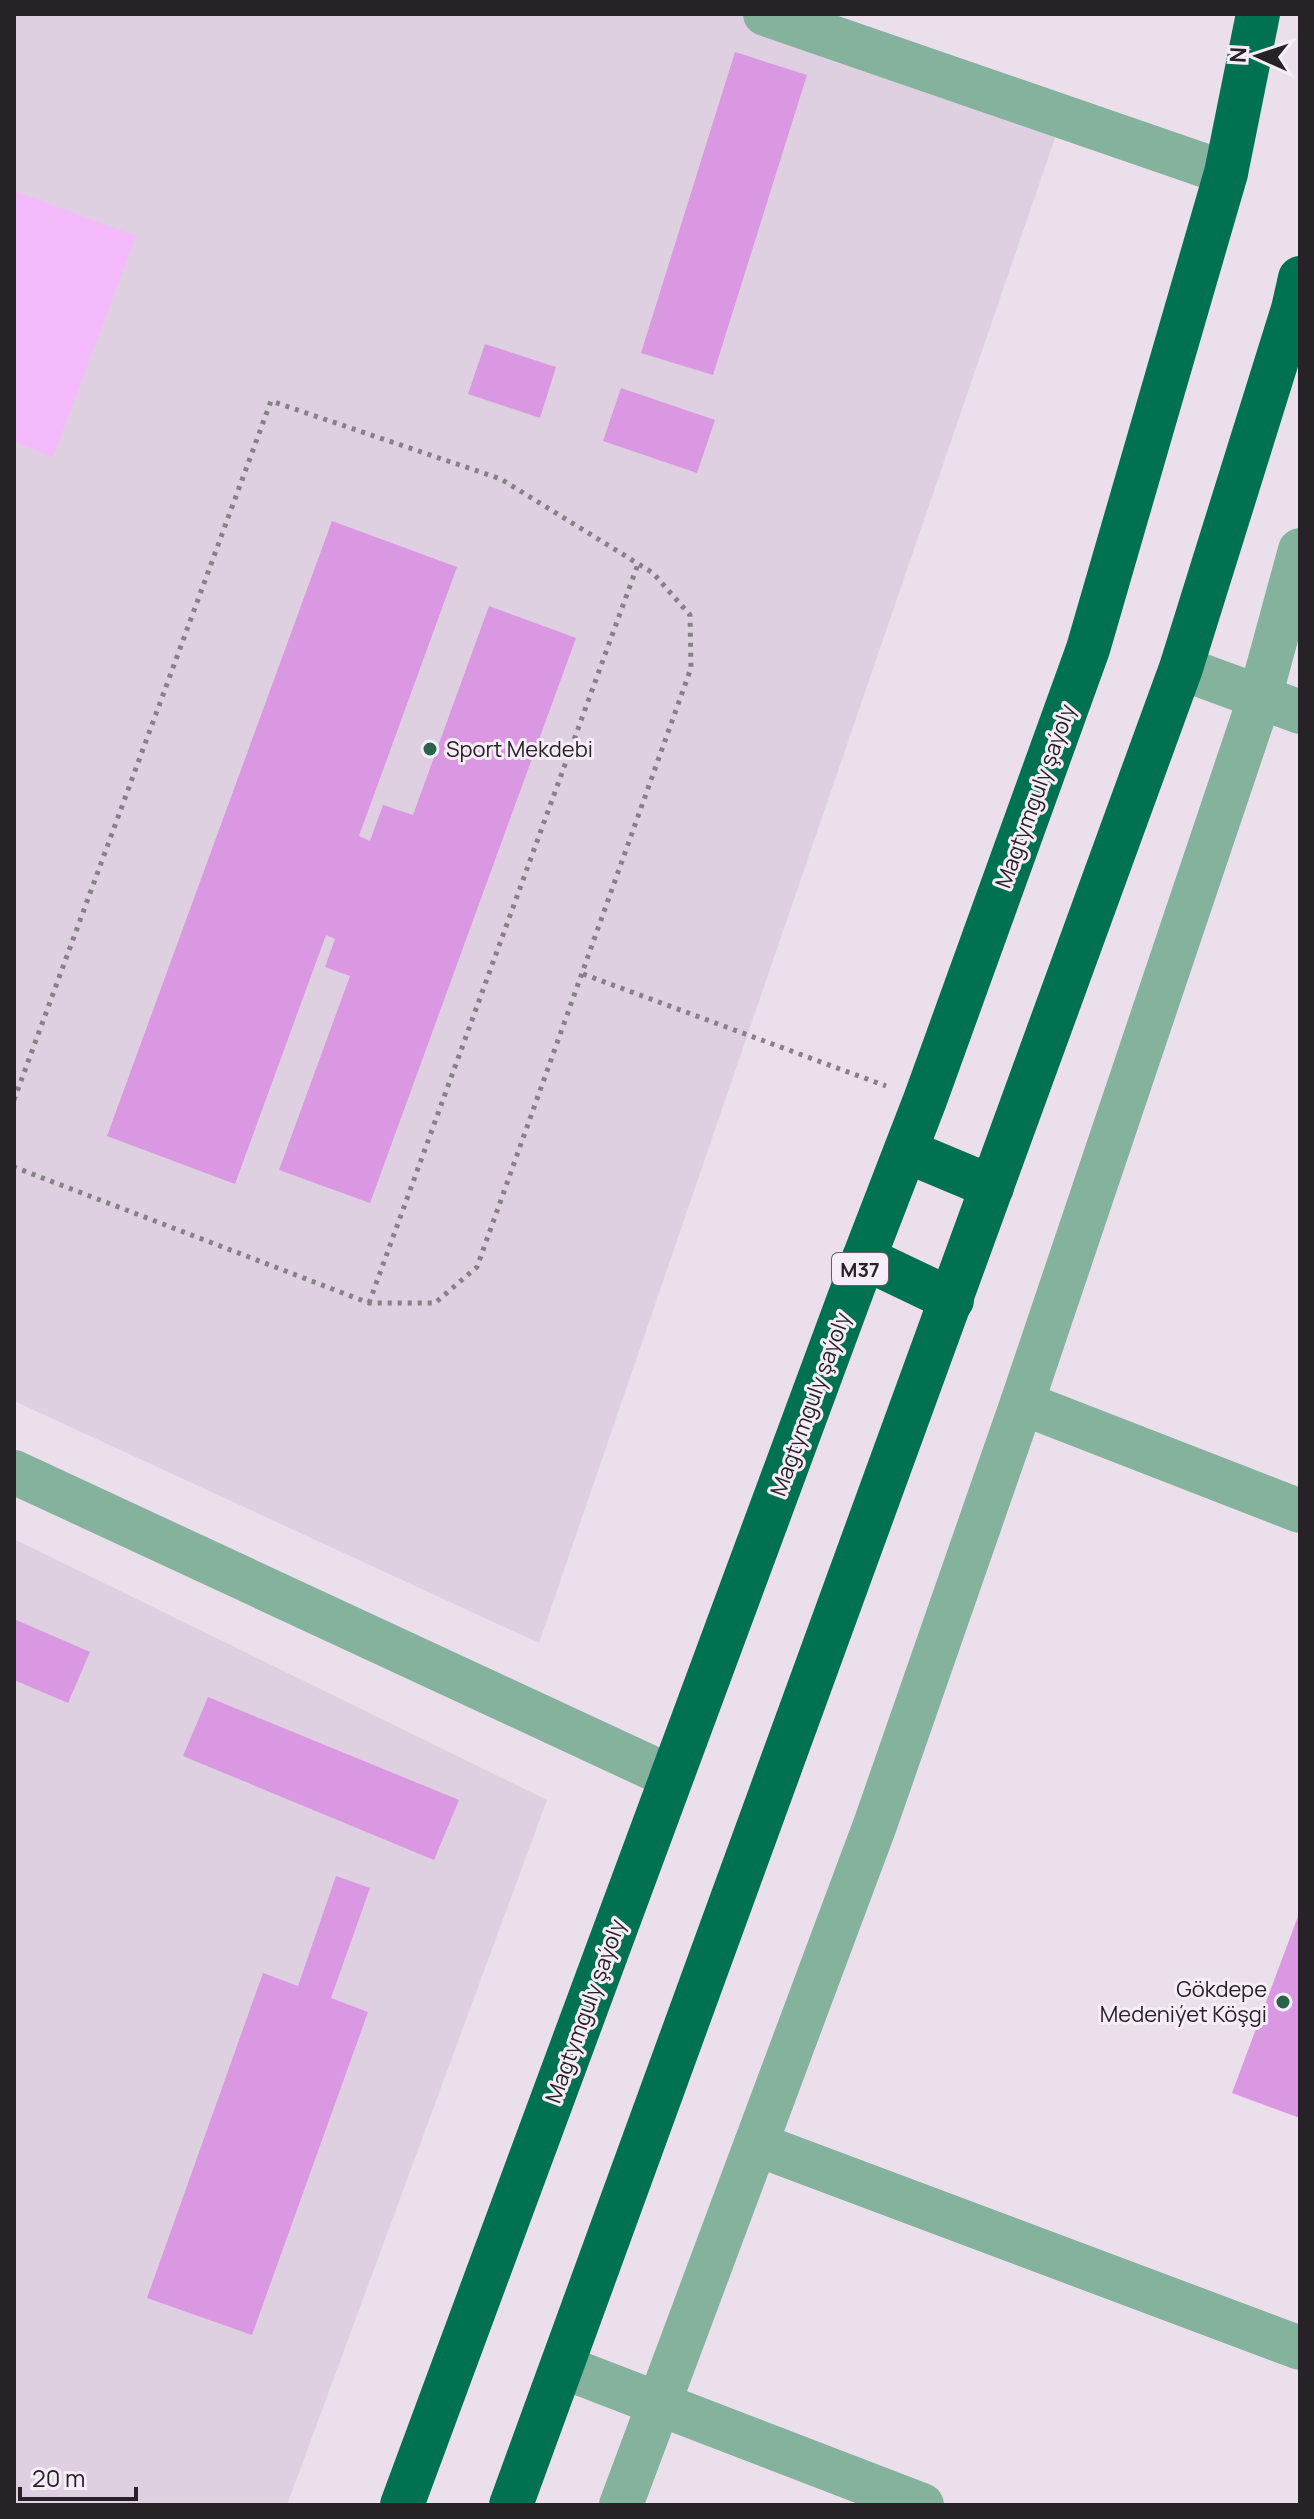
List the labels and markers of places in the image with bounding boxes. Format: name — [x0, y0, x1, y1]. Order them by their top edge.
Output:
place label: Sport Mekdebi — [446, 734, 593, 764]
marker: Sport Mekdebi — [421, 740, 439, 758]
place label: Gökdepe Medeniýet Köşgi — [1100, 1974, 1267, 2029]
marker: Gökdepe Medeniýet Köşgi — [1274, 1993, 1292, 2011]

